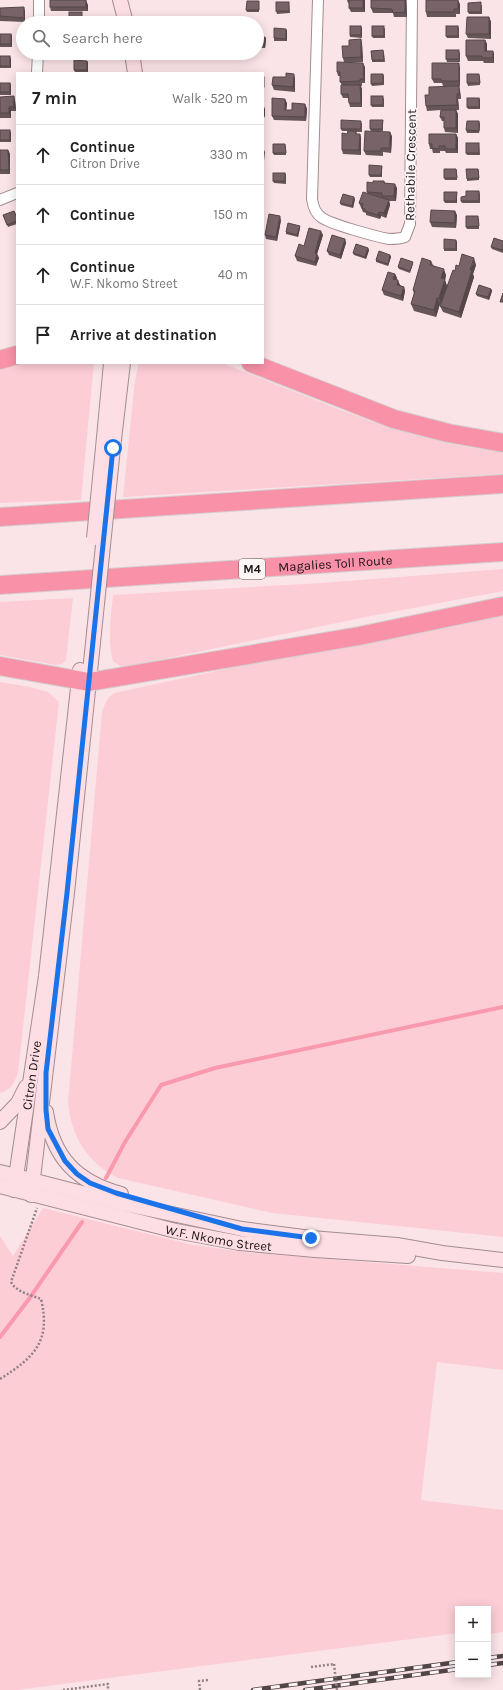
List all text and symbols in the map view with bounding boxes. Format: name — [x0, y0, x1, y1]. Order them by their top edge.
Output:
search box — [16, 16, 264, 60]
icon: search — [30, 27, 52, 49]
text: Search here — [62, 29, 143, 47]
text: 7 min — [32, 88, 77, 108]
text: Walk · 520 m — [172, 91, 248, 106]
street label: Rethabile Crescent — [402, 109, 419, 221]
text: Continue — [70, 138, 135, 156]
icon: ahead — [32, 144, 54, 166]
text: 330 m — [210, 147, 248, 162]
text: Citron Drive — [70, 156, 140, 171]
icon: ahead — [32, 204, 54, 226]
text: Continue — [70, 206, 135, 224]
text: 150 m — [213, 207, 248, 222]
text: Continue — [70, 258, 135, 276]
icon: ahead — [32, 264, 54, 286]
text: 40 m — [218, 267, 248, 282]
text: W.F. Nkomo Street — [70, 276, 178, 291]
icon: arrive — [32, 324, 54, 346]
text: Arrive at destination — [70, 326, 217, 344]
route start — [104, 439, 122, 457]
street label: Magalies Toll Route — [278, 552, 393, 575]
road number: M4 — [239, 559, 265, 579]
street label: Citron Drive — [19, 1039, 44, 1111]
street label: W.F. Nkomo Street — [164, 1222, 273, 1254]
route end — [302, 1229, 320, 1247]
map controls — [455, 1606, 491, 1678]
button: + — [455, 1606, 491, 1642]
button: − — [455, 1642, 491, 1678]

